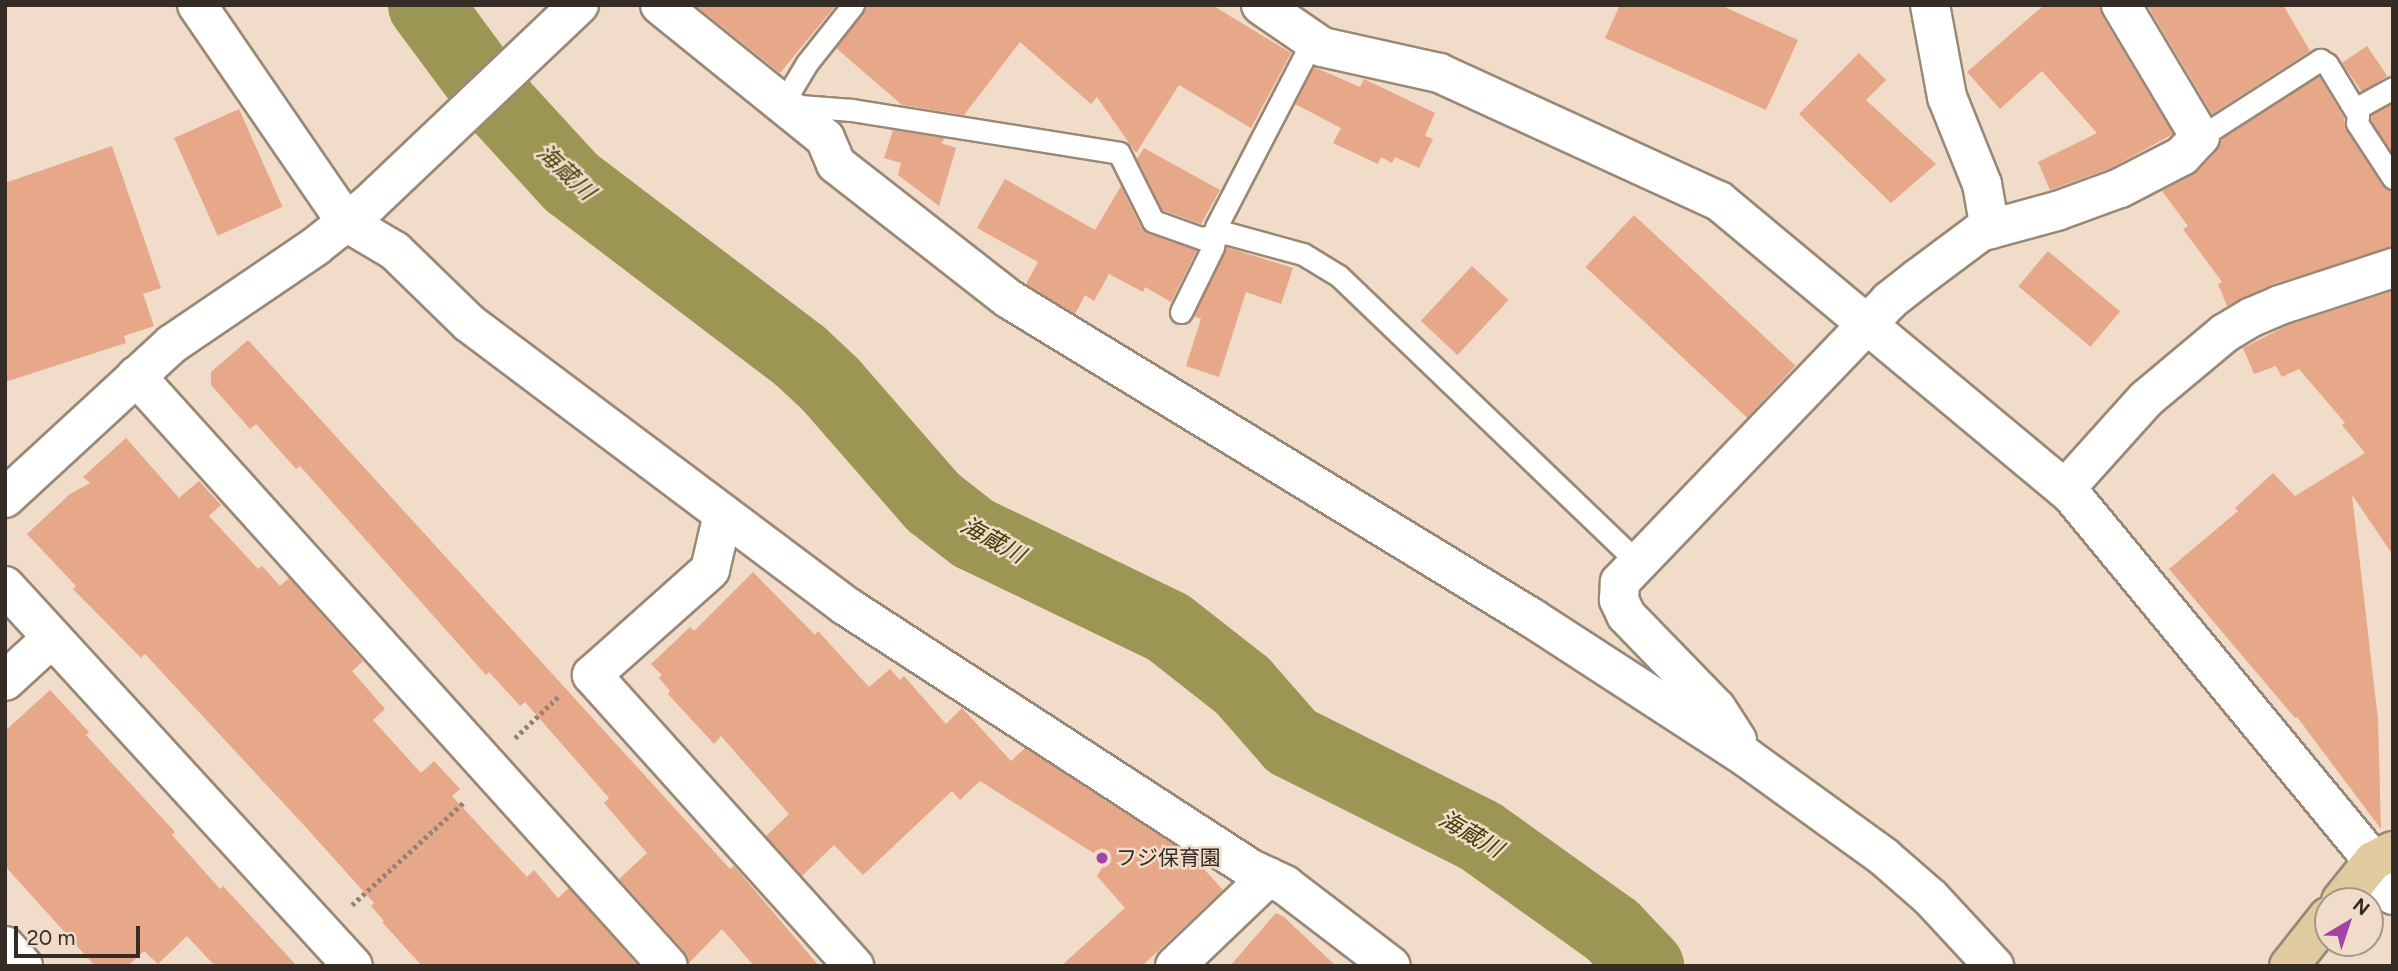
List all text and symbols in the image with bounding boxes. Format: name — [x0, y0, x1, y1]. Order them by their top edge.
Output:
water label: 海蔵川 — [531, 138, 601, 206]
water label: 海蔵川 — [956, 511, 1030, 569]
water label: 海蔵川 — [1434, 805, 1508, 863]
place label: フジ保育園 — [1116, 845, 1221, 871]
marker: フジ保育園 — [1094, 850, 1110, 866]
north arrow — [2314, 887, 2384, 957]
text: N — [2348, 893, 2374, 920]
scale bar — [18, 912, 144, 956]
text: 20 m — [27, 925, 75, 950]

